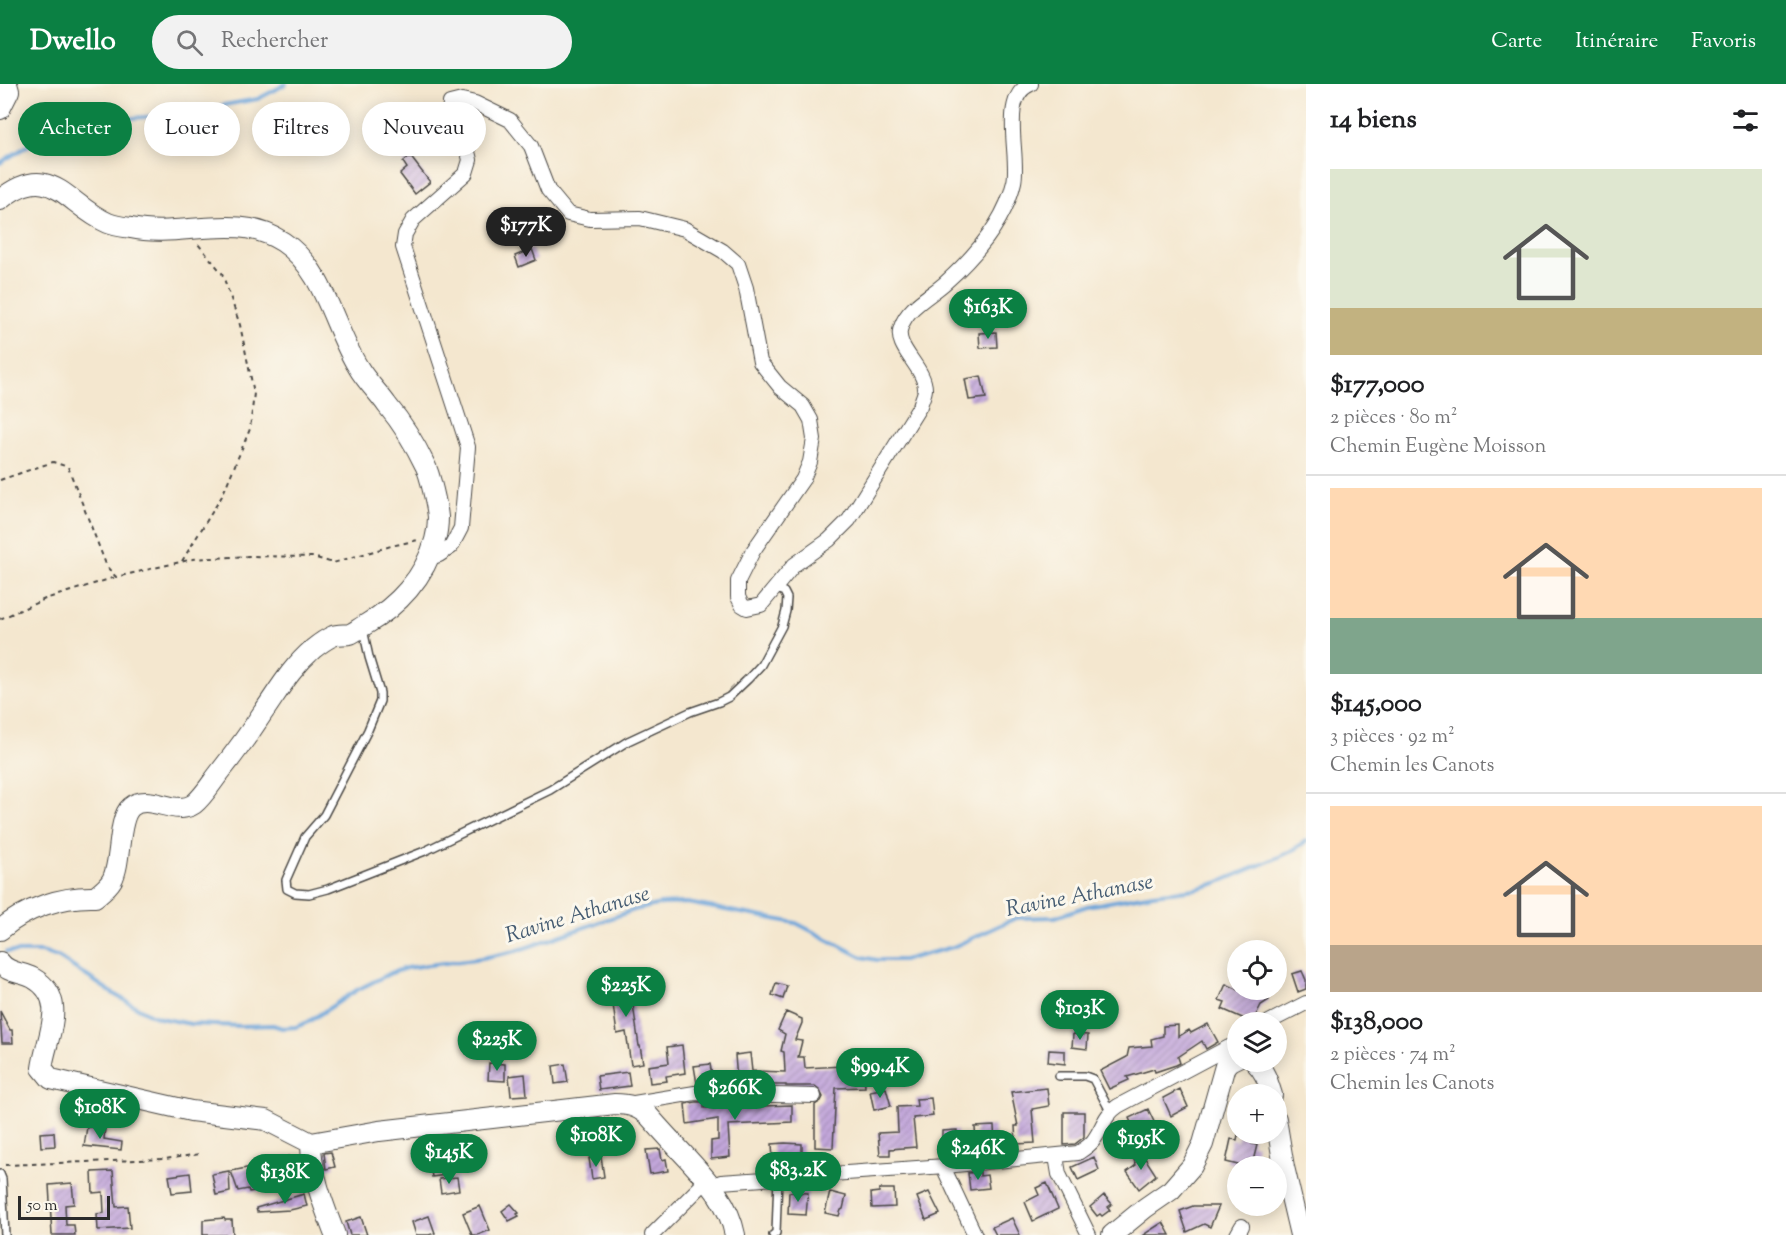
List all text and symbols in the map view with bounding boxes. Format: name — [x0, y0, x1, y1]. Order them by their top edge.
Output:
search box — [152, 15, 572, 69]
text: Dwello — [30, 22, 116, 62]
icon: search — [173, 26, 206, 59]
text: Rechercher — [221, 26, 328, 58]
text: Carte — [1491, 27, 1542, 57]
text: Itinéraire — [1575, 27, 1658, 57]
text: Favoris — [1691, 27, 1756, 57]
chip: Acheter — [18, 102, 132, 156]
chip: Louer — [144, 102, 240, 156]
chip: Filtres — [252, 102, 350, 156]
chip: Nouveau — [362, 102, 486, 156]
text: 14 biens — [1330, 102, 1417, 139]
icon: filters — [1729, 104, 1762, 137]
pin: $177K — [484, 207, 568, 258]
icon: home — [1492, 208, 1600, 316]
text: $177K — [500, 212, 552, 241]
pin: $163K — [946, 289, 1030, 340]
text: $163K — [963, 294, 1013, 323]
text: $177,000 — [1330, 367, 1425, 404]
text: 2 pièces · 80 m² — [1330, 404, 1458, 433]
text: Chemin Eugène Moisson — [1330, 433, 1546, 462]
icon: home — [1492, 527, 1600, 635]
text: $145,000 — [1330, 686, 1422, 723]
text: 3 pièces · 92 m² — [1330, 723, 1455, 752]
text: Chemin les Canots — [1330, 752, 1494, 781]
icon: home — [1492, 845, 1600, 953]
water label: Ravine Athanase — [1003, 867, 1156, 927]
water label: Ravine Athanase — [502, 879, 654, 953]
map controls — [1227, 940, 1287, 1216]
button: locate — [1227, 940, 1287, 1000]
pin: $225K — [584, 967, 668, 1018]
text: $225K — [601, 972, 651, 1001]
pin: $103K — [1038, 990, 1122, 1041]
text: $103K — [1055, 995, 1105, 1024]
text: $138,000 — [1330, 1004, 1423, 1041]
button: layers — [1227, 1012, 1287, 1072]
pin: $225K — [455, 1021, 539, 1072]
text: $225K — [472, 1026, 522, 1055]
text: 2 pièces · 74 m² — [1330, 1041, 1456, 1070]
pin: $99.4K — [831, 1048, 929, 1099]
text: $99.4K — [850, 1053, 910, 1082]
pin: $266K — [693, 1070, 777, 1121]
text: Chemin les Canots — [1330, 1070, 1494, 1099]
text: $266K — [708, 1075, 762, 1104]
button: + — [1227, 1084, 1287, 1144]
pin: $108K — [58, 1089, 142, 1140]
text: $108K — [74, 1094, 126, 1123]
pin: $108K — [554, 1117, 638, 1168]
pin: $195K — [1099, 1120, 1183, 1171]
text: $108K — [570, 1122, 622, 1151]
text: $195K — [1117, 1125, 1165, 1154]
pin: $246K — [936, 1130, 1020, 1181]
pin: $145K — [407, 1134, 491, 1185]
text: $246K — [951, 1135, 1005, 1164]
text: $145K — [425, 1139, 473, 1168]
pin: $83.2K — [749, 1152, 847, 1203]
pin: $138K — [243, 1154, 327, 1205]
button: − — [1227, 1156, 1287, 1216]
text: $83.2K — [769, 1157, 827, 1186]
text: $138K — [260, 1159, 310, 1188]
scale bar — [18, 1193, 110, 1220]
text: 50 m — [27, 1195, 58, 1218]

